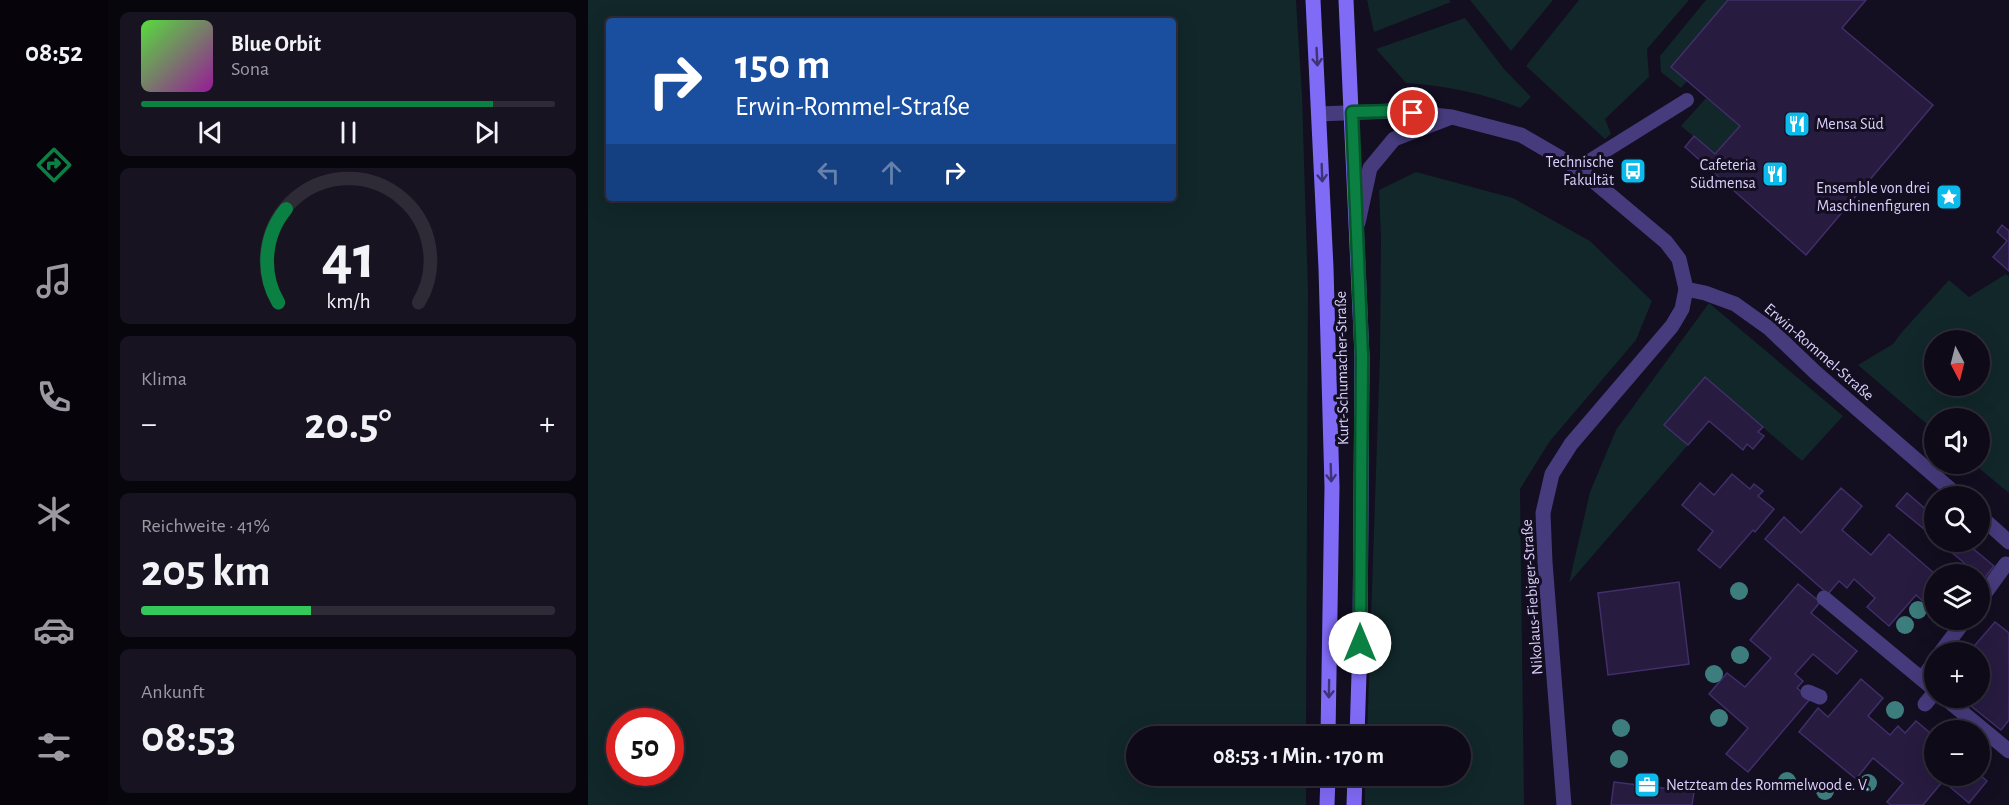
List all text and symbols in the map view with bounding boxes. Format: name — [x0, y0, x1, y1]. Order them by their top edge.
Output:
text: Blue Orbit — [231, 33, 321, 55]
text: 08:52 — [25, 39, 83, 66]
icon: right — [636, 42, 714, 120]
text: 150 m — [735, 44, 830, 86]
one-way arrow — [1311, 47, 1322, 67]
text: Sona — [231, 59, 269, 79]
pin — [1387, 87, 1438, 138]
text: Erwin-Rommel-Straße — [735, 93, 970, 120]
icon: arrive — [1396, 96, 1429, 129]
restaurant icon: Mensa Süd — [1782, 109, 1812, 139]
icon: previous — [194, 116, 227, 149]
icon: pause — [332, 116, 365, 149]
icon: next — [470, 116, 503, 149]
place label: Mensa Süd — [1816, 116, 1884, 132]
icon: directions — [33, 144, 75, 186]
place label: Technische Fakultät — [1546, 154, 1614, 188]
icon: left — [812, 156, 845, 189]
icon: ahead — [875, 156, 908, 189]
icon: right — [938, 156, 971, 189]
bus stop icon: Technische Fakultät — [1618, 156, 1648, 186]
place label: Cafeteria Südmensa — [1690, 157, 1756, 191]
restaurant icon: Cafeteria Südmensa — [1760, 159, 1790, 189]
one-way arrow — [1316, 162, 1327, 182]
place label: Ensemble von drei Maschinenfiguren — [1816, 180, 1930, 214]
place icon: Ensemble von drei Maschinenfiguren — [1934, 182, 1964, 212]
text: 41 — [321, 227, 375, 289]
icon: music — [33, 260, 75, 302]
street label: Kurt-Schumacher-Straße — [1333, 291, 1351, 445]
text: km/h — [326, 292, 370, 313]
street label: Erwin-Rommel-Straße — [1761, 300, 1877, 404]
north arrow — [1924, 330, 1990, 396]
map controls — [1924, 330, 1990, 786]
text: Klima — [141, 369, 187, 389]
icon: phone — [33, 376, 75, 418]
text: 20.5° — [304, 402, 392, 447]
text: − — [141, 408, 157, 441]
text: + — [539, 408, 555, 441]
button: sound — [1924, 408, 1990, 474]
one-way arrow — [1326, 462, 1337, 482]
button: search — [1924, 486, 1990, 552]
icon: climate — [33, 493, 75, 535]
text: Reichweite · 41% — [141, 516, 270, 536]
street label: Nikolaus-Fiebiger-Straße — [1519, 519, 1545, 675]
text: 205 km — [141, 549, 270, 594]
button: layers — [1924, 564, 1990, 630]
icon: car — [33, 609, 75, 651]
position arrow — [1328, 611, 1392, 675]
button: + — [1924, 642, 1990, 708]
one-way arrow — [1323, 678, 1335, 698]
text: Ankunft — [141, 682, 205, 702]
speed limit sign: 50 — [606, 708, 684, 786]
text: 08:53 — [141, 715, 236, 760]
button: − — [1924, 720, 1990, 786]
icon: filters — [33, 726, 75, 768]
text: 08:53 · 1 Min. · 170 m — [1213, 745, 1384, 767]
office icon: Netzteam des Rommelwood e. V. — [1632, 770, 1662, 800]
place label: Netzteam des Rommelwood e. V. — [1666, 777, 1869, 793]

